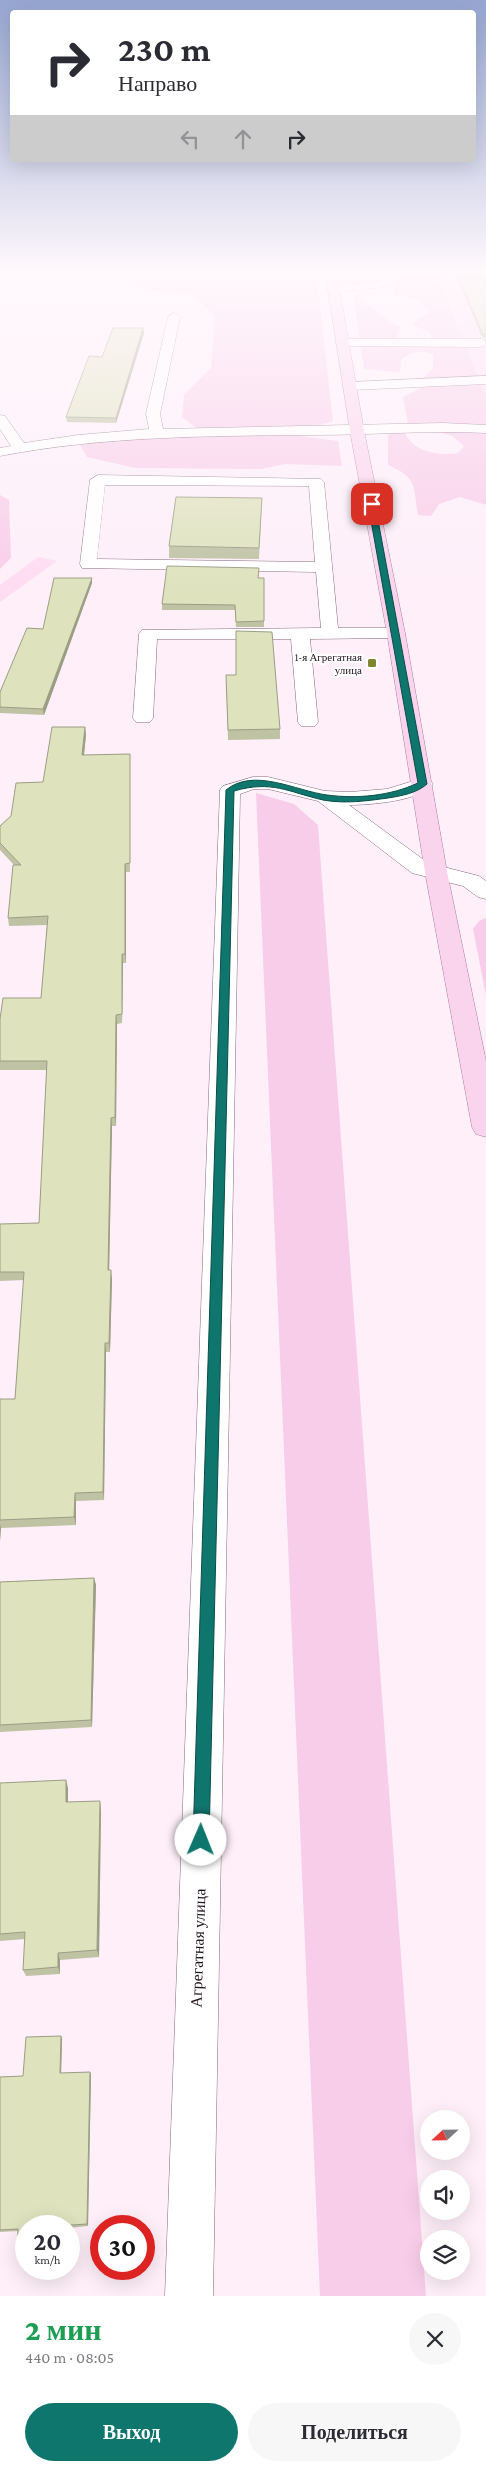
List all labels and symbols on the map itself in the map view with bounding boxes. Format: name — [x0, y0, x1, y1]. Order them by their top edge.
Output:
pin — [351, 483, 393, 525]
place label: 1-я Агрегатная улица — [295, 651, 362, 676]
marker: 1-я Агрегатная улица — [366, 657, 378, 669]
position arrow — [174, 1813, 226, 1865]
street label: Агрегатная улица — [187, 1888, 210, 2008]
north arrow — [420, 2110, 470, 2160]
speed limit sign: 30 — [90, 2215, 155, 2280]

